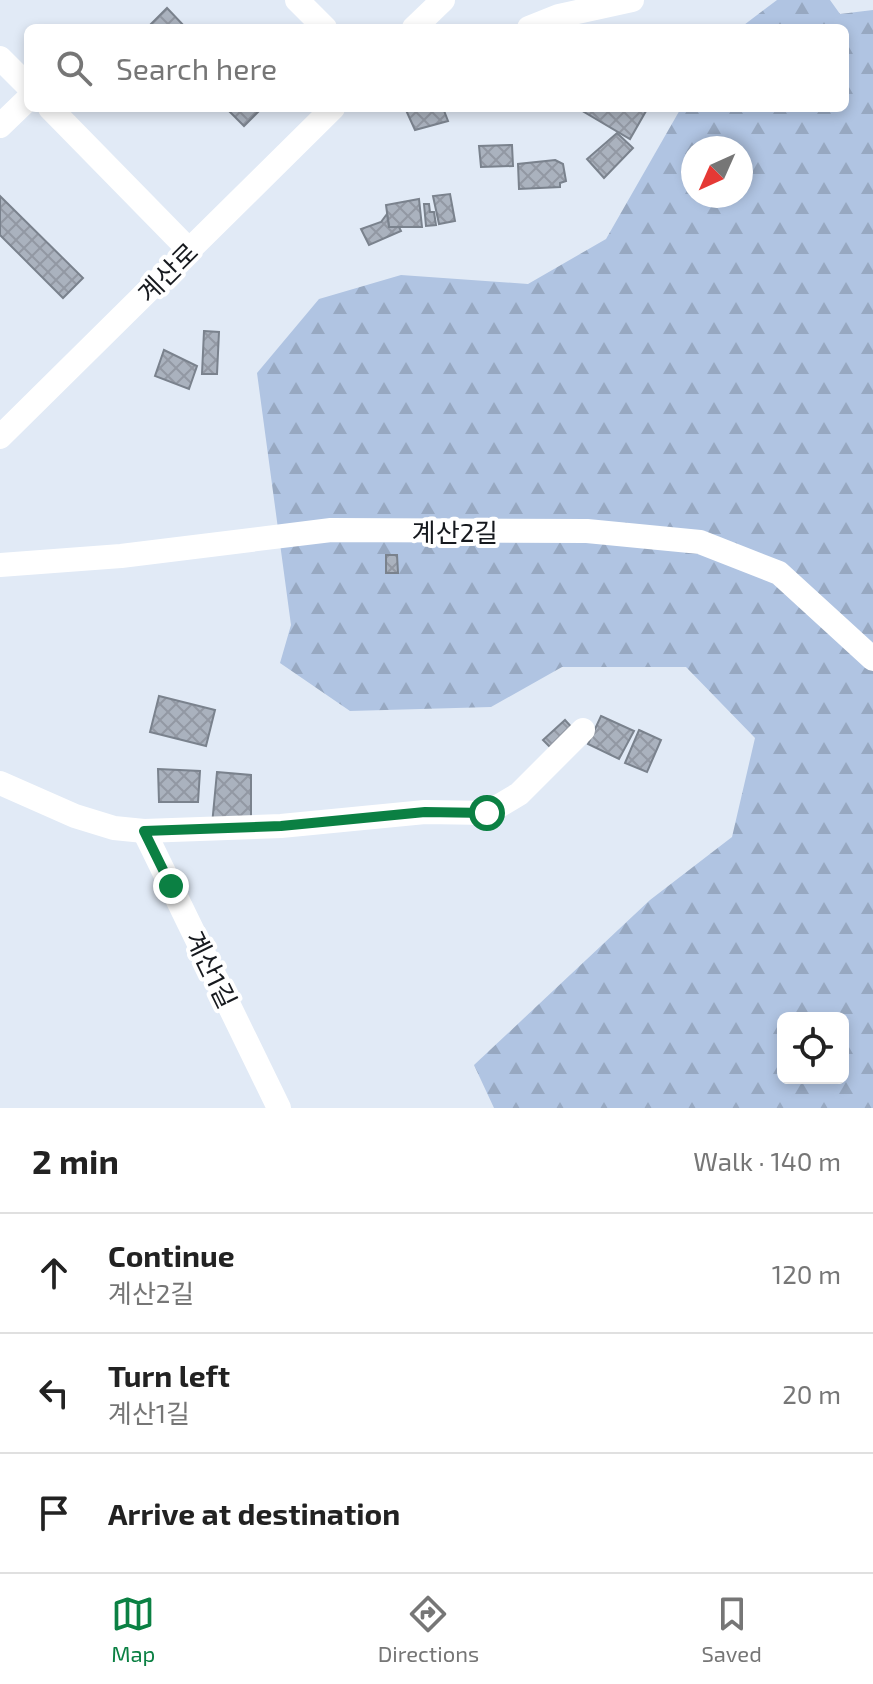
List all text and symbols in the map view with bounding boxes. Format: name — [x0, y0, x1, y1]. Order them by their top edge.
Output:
search box — [24, 24, 849, 112]
icon: search — [52, 46, 96, 90]
text: Search here — [116, 50, 277, 86]
north arrow — [681, 136, 753, 208]
street label: 계산로 — [131, 236, 203, 308]
street label: 계산2길 — [412, 516, 498, 547]
route start — [469, 795, 505, 831]
route end — [153, 868, 189, 904]
street label: 계산1길 — [180, 925, 244, 1013]
map controls — [777, 1012, 849, 1084]
button: locate — [777, 1012, 849, 1084]
text: 2 min — [32, 1140, 119, 1181]
text: Walk · 140 m — [693, 1145, 841, 1176]
text: Continue — [108, 1237, 235, 1273]
icon: ahead — [32, 1251, 76, 1295]
text: 120 m — [772, 1258, 841, 1289]
text: 계산2길 — [108, 1277, 194, 1308]
text: Turn left — [108, 1357, 230, 1393]
icon: left — [32, 1371, 76, 1415]
text: 20 m — [782, 1378, 841, 1409]
text: 계산1길 — [108, 1397, 190, 1428]
icon: arrive — [32, 1491, 76, 1535]
text: Arrive at destination — [108, 1495, 400, 1531]
tab: Map — [111, 1592, 155, 1666]
tab: Directions — [378, 1592, 479, 1666]
tab: Saved — [701, 1592, 762, 1666]

